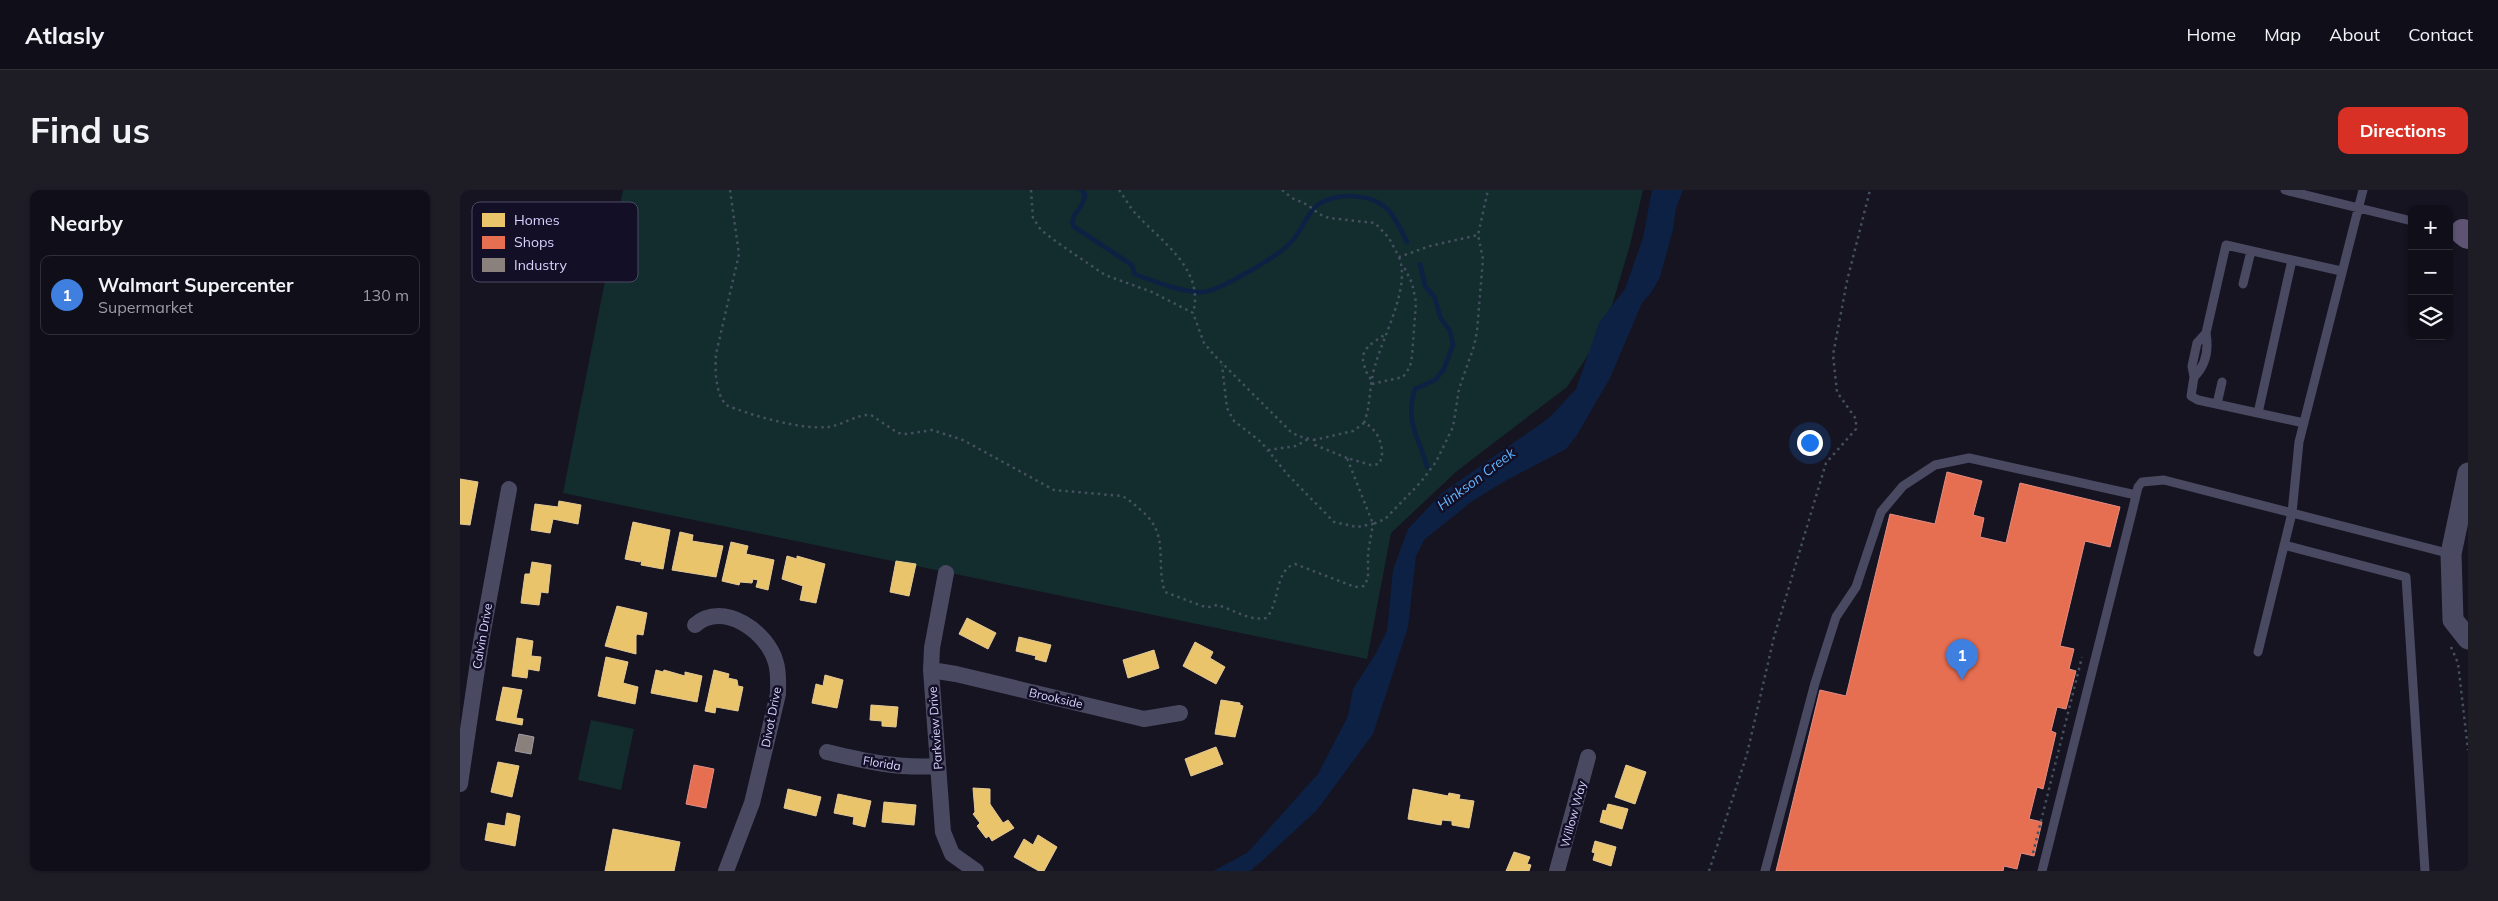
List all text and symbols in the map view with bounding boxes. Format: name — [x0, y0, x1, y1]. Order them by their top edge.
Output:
text: Atlasly — [25, 20, 104, 50]
text: Home — [2186, 23, 2236, 46]
text: Map — [2264, 23, 2301, 46]
text: About — [2329, 23, 2380, 46]
text: Contact — [2408, 23, 2473, 46]
button: Directions — [2338, 107, 2468, 154]
text: Find us — [30, 108, 150, 152]
legend — [472, 202, 638, 282]
map controls — [2408, 205, 2453, 340]
button: + — [2408, 205, 2453, 250]
text: Nearby — [50, 210, 123, 236]
text: Homes — [514, 211, 560, 229]
text: Shops — [514, 233, 554, 251]
button: − — [2408, 250, 2453, 295]
text: Industry — [514, 256, 568, 274]
text: Walmart Supercenter — [98, 273, 294, 297]
text: 1 — [62, 285, 72, 305]
text: 130 m — [362, 285, 409, 305]
button: layers — [2408, 295, 2453, 340]
text: Supermarket — [98, 297, 193, 317]
your location — [1797, 430, 1823, 456]
water label: Hinkson Creek — [1433, 443, 1519, 514]
street label: Calvin Drive — [469, 602, 495, 670]
pin: 1 — [1946, 639, 1978, 680]
street label: Brookside — [1028, 685, 1084, 711]
street label: Divot Drive — [758, 686, 784, 748]
street label: Parkview Drive — [925, 686, 945, 770]
street label: Florida — [862, 753, 902, 773]
street label: Willow Way — [1557, 778, 1589, 849]

